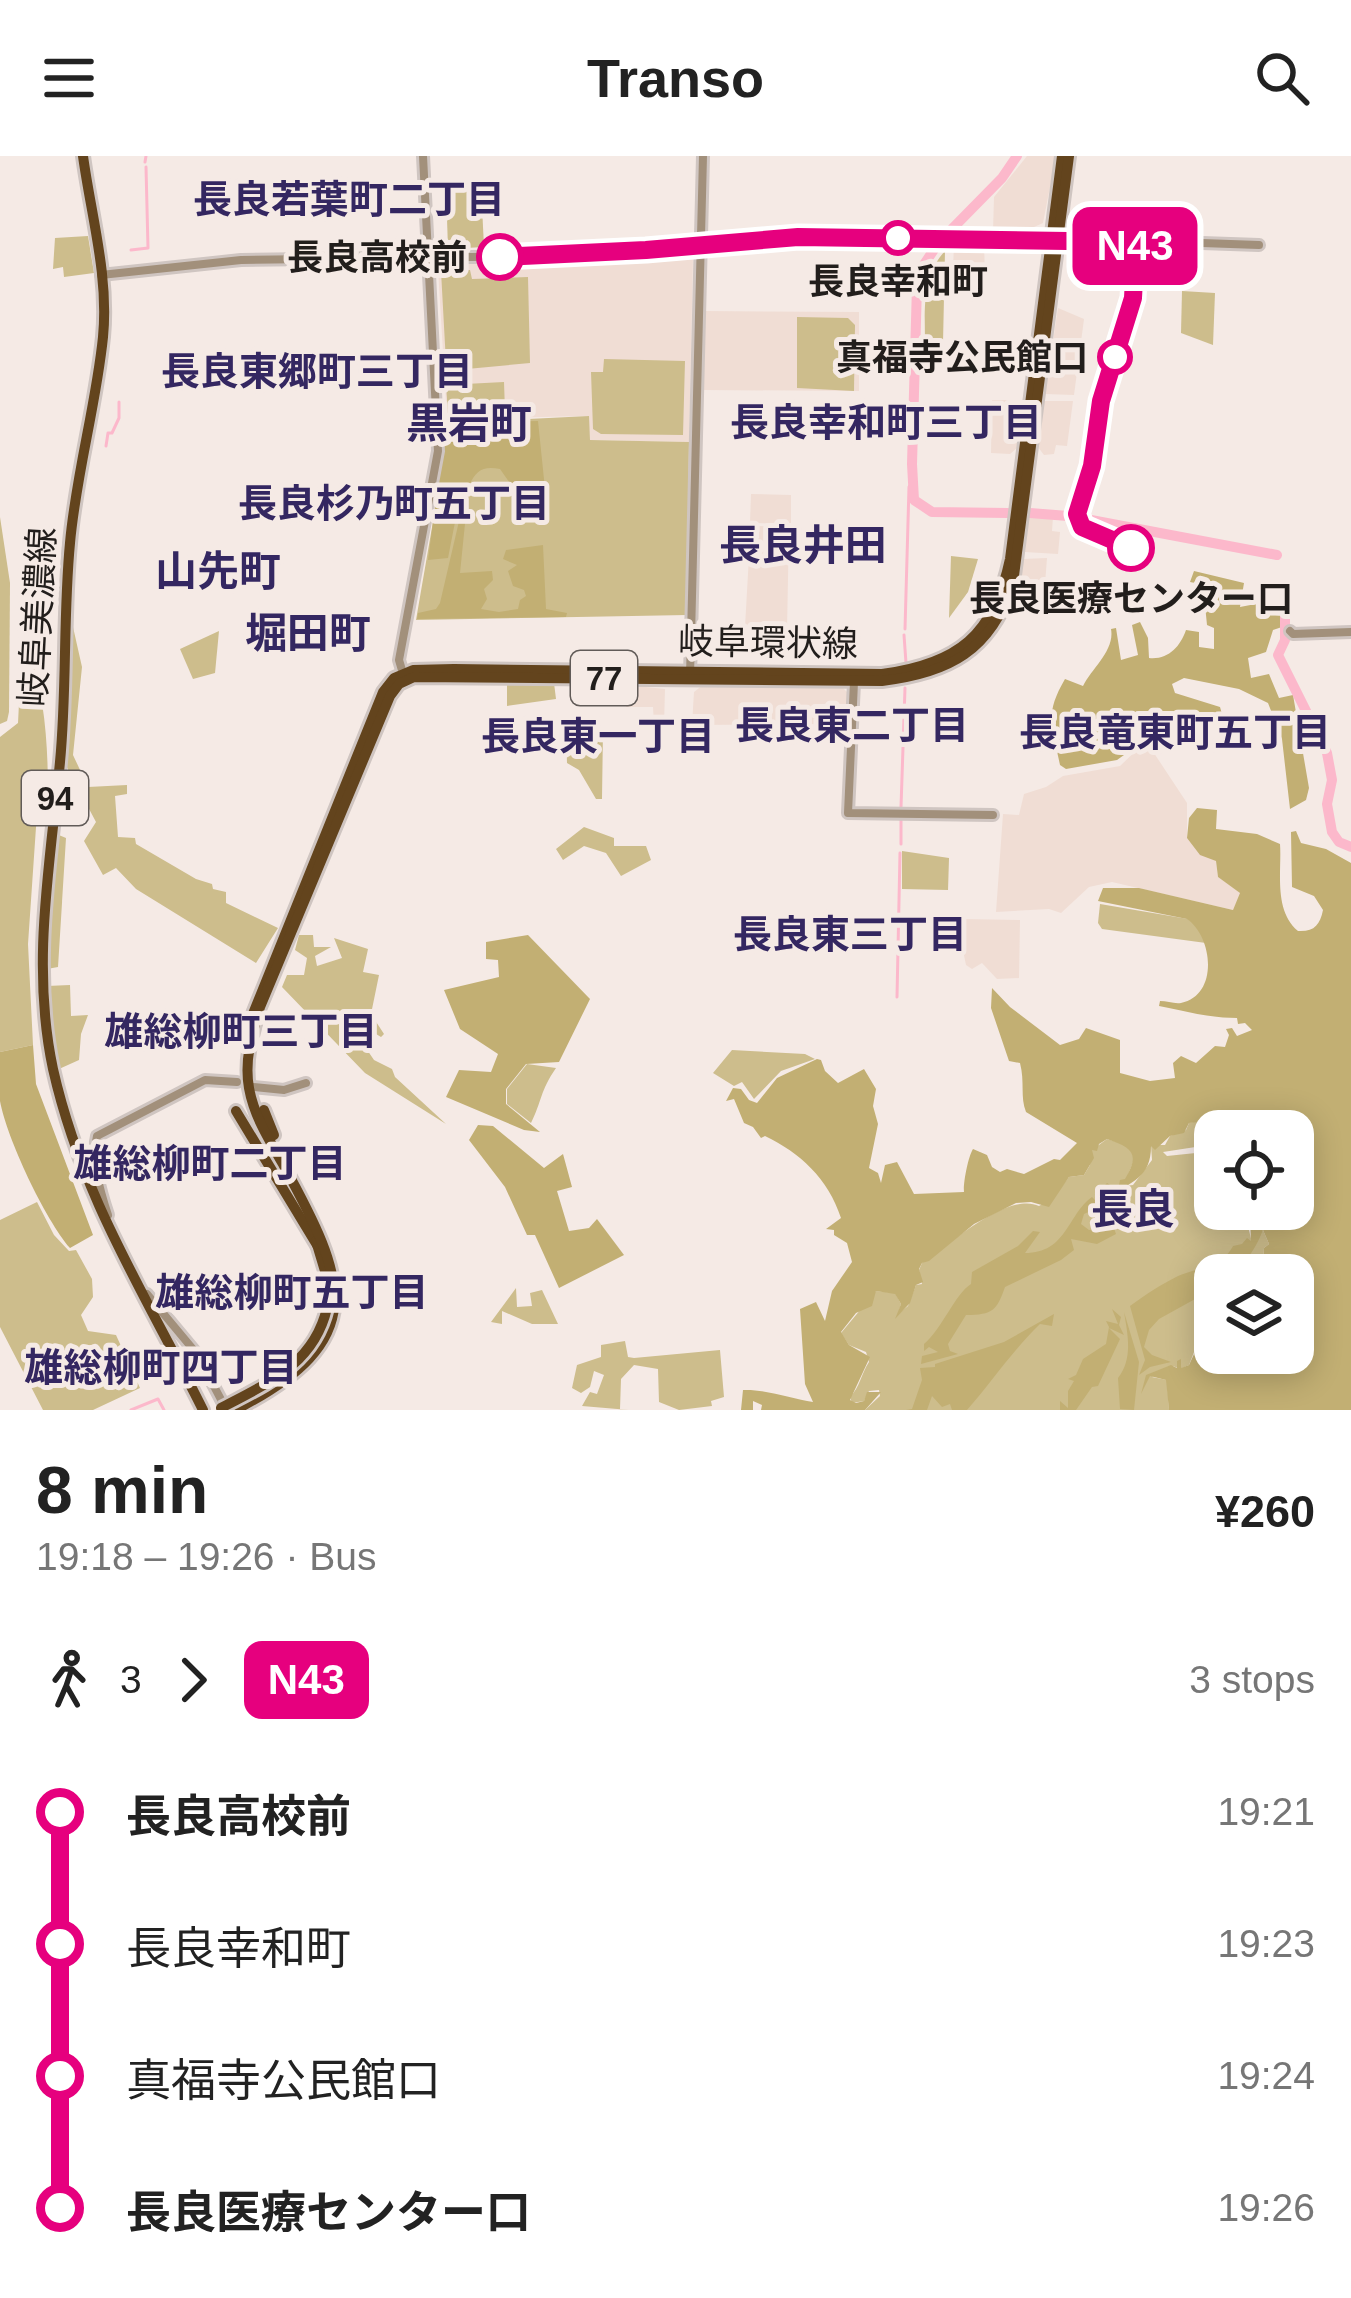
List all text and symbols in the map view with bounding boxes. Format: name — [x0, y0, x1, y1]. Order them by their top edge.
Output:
icon: menu — [36, 45, 102, 111]
icon: search — [1249, 45, 1315, 111]
text: Transo — [587, 48, 764, 108]
district label: 長良若葉町二丁目 — [193, 178, 505, 221]
line badge: N43 — [1066, 207, 1204, 285]
marker: 長良幸和町 — [882, 222, 914, 254]
text: N43 — [1096, 222, 1174, 269]
marker: 長良高校前 — [478, 235, 522, 279]
place label: 長良高校前 — [287, 237, 467, 278]
place label: 長良幸和町 — [808, 261, 988, 302]
place label: 真福寺公民館口 — [836, 337, 1088, 378]
marker: 真福寺公民館口 — [1099, 341, 1131, 373]
district label: 長良東郷町三丁目 — [161, 350, 473, 393]
district label: 黒岩町 — [406, 400, 532, 447]
district label: 長良幸和町三丁目 — [730, 401, 1042, 444]
district label: 長良杉乃町五丁目 — [238, 482, 550, 525]
district label: 長良井田 — [719, 522, 887, 569]
street label: 岐阜美濃線 — [12, 526, 63, 708]
marker: 長良医療センター口 — [1109, 526, 1153, 570]
district label: 山先町 — [155, 548, 281, 595]
place label: 長良医療センター口 — [969, 578, 1293, 619]
district label: 堀田町 — [245, 610, 371, 657]
street label: 岐阜環状線 — [678, 620, 858, 665]
road number: 77 — [571, 651, 637, 705]
district label: 長良東二丁目 — [735, 704, 969, 747]
district label: 長良竜東町五丁目 — [1019, 711, 1331, 754]
district label: 長良東一丁目 — [481, 715, 715, 758]
road number: 94 — [22, 771, 88, 825]
district label: 長良東三丁目 — [733, 913, 967, 956]
district label: 雄総柳町三丁目 — [104, 1010, 378, 1053]
map controls — [1194, 1110, 1314, 1374]
button: locate — [1194, 1110, 1314, 1230]
district label: 雄総柳町二丁目 — [73, 1142, 347, 1185]
district label: 長良 — [1091, 1186, 1175, 1233]
button: layers — [1194, 1254, 1314, 1374]
district label: 雄総柳町五丁目 — [155, 1271, 429, 1314]
district label: 雄総柳町四丁目 — [24, 1346, 298, 1389]
text: 8 min — [36, 1453, 208, 1527]
text: ¥260 — [1215, 1486, 1315, 1537]
text: 19:18 – 19:26 · Bus — [36, 1535, 376, 1578]
icon: walk — [36, 1647, 102, 1713]
icon: forward — [160, 1647, 226, 1713]
text: N43 — [268, 1656, 345, 1703]
text: 3 — [120, 1658, 142, 1701]
text: 3 stops — [1189, 1658, 1315, 1701]
text: 19:21 — [1217, 1790, 1315, 1833]
text: 長良高校前 — [126, 1791, 351, 1842]
text: 19:23 — [1217, 1922, 1315, 1965]
text: 長良幸和町 — [126, 1923, 351, 1974]
text: 19:24 — [1217, 2054, 1315, 2097]
text: 真福寺公民館口 — [126, 2055, 441, 2106]
text: 19:26 — [1217, 2186, 1315, 2229]
text: 長良医療センター口 — [126, 2187, 531, 2238]

